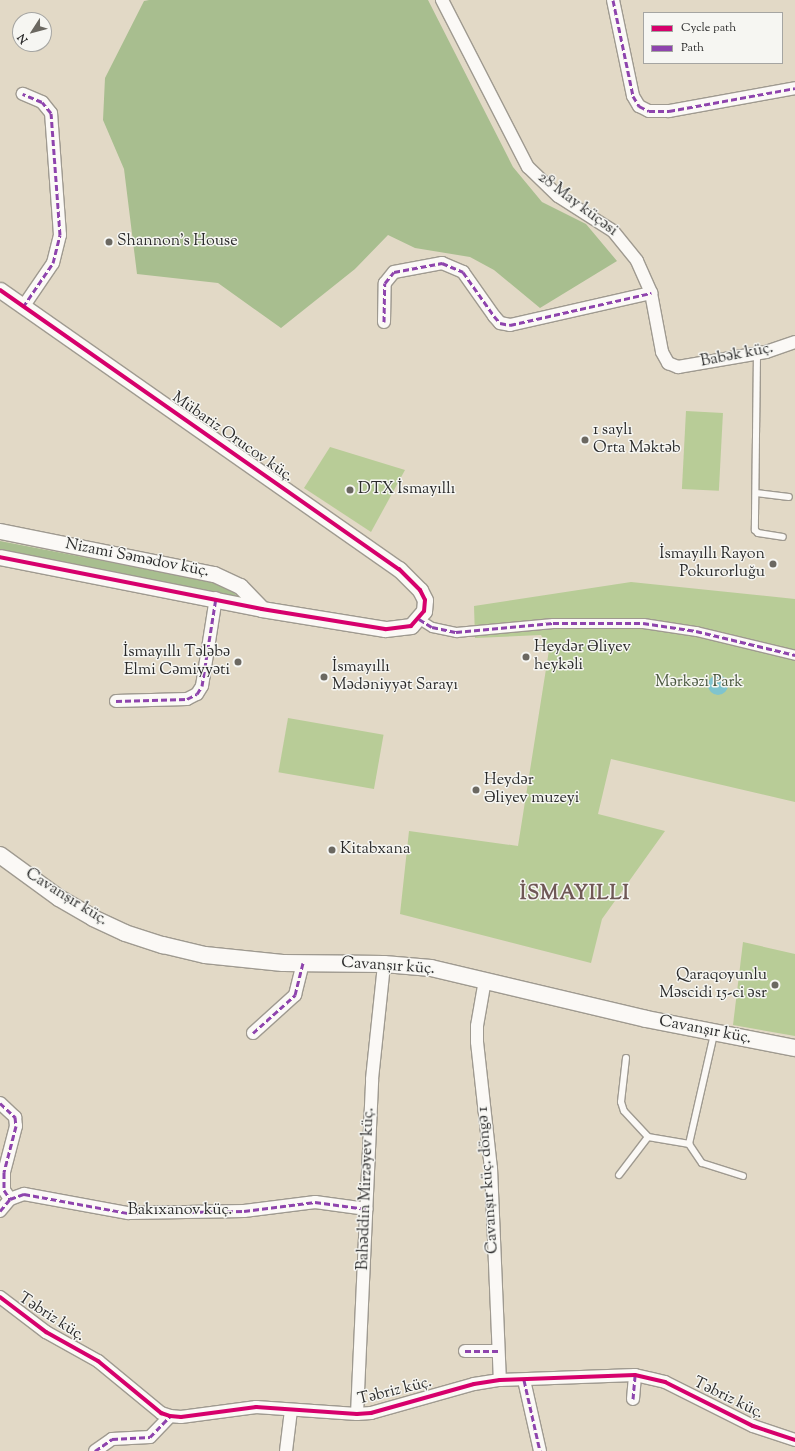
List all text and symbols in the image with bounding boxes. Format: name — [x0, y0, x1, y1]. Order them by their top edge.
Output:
north arrow — [12, 12, 52, 52]
legend — [643, 12, 783, 64]
text: Cycle path — [681, 19, 736, 37]
text: N — [14, 30, 32, 47]
text: Path — [681, 39, 704, 57]
street label: 28 May küçəsi — [533, 169, 621, 241]
place label: Shannon's House — [117, 232, 238, 252]
marker: Shannon's House — [104, 237, 114, 247]
street label: Babək küç. — [699, 340, 775, 372]
street label: Mübariz Orucov küç. — [167, 389, 297, 487]
place label: 1 saylı Orta Məktəb — [593, 421, 681, 459]
marker: 1 saylı Orta Məktəb — [580, 435, 590, 445]
place label: DTX İsmayıllı — [358, 480, 455, 500]
marker: DTX İsmayıllı — [345, 485, 355, 495]
street label: Nizami Səmədov küç. — [63, 536, 211, 582]
place label: İsmayıllı Rayon Pokurorluğu — [659, 545, 765, 583]
marker: İsmayıllı Rayon Pokurorluğu — [768, 559, 778, 569]
place label: Heydər Əliyev heykəli — [534, 638, 631, 676]
place label: İsmayıllı Tələbə Elmi Cəmiyyəti — [123, 643, 230, 681]
marker: Heydər Əliyev heykəli — [521, 652, 531, 662]
marker: İsmayıllı Tələbə Elmi Cəmiyyəti — [233, 657, 243, 667]
place label: İsmayıllı Mədəniyyət Sarayı — [332, 658, 458, 696]
marker: İsmayıllı Mədəniyyət Sarayı — [319, 672, 329, 682]
park label: Mərkəzi Park — [655, 673, 743, 693]
place label: Heydər Əliyev muzeyi — [484, 771, 579, 809]
marker: Heydər Əliyev muzeyi — [471, 785, 481, 795]
place label: Kitabxana — [340, 840, 410, 860]
marker: Kitabxana — [327, 845, 337, 855]
street label: Cavanşır küç. — [21, 865, 111, 931]
district label: İSMAYILLI — [520, 882, 630, 906]
street label: Cavanşır küç. — [341, 954, 435, 980]
place label: Qaraqoyunlu Məscidi 15-ci əsr — [659, 966, 767, 1004]
marker: Qaraqoyunlu Məscidi 15-ci əsr — [770, 980, 780, 990]
street label: Cavanşır küç. — [657, 1013, 753, 1049]
street label: Cavanşır küç. döngə 1 — [474, 1106, 504, 1254]
street label: Bahəddin Mirzəyev küç. — [355, 1107, 379, 1271]
street label: Bakıxanov küç. — [128, 1201, 232, 1221]
street label: Təbriz küç. — [14, 1289, 88, 1347]
street label: Təbriz küç. — [356, 1374, 434, 1410]
street label: Təbriz küç. — [690, 1374, 766, 1424]

